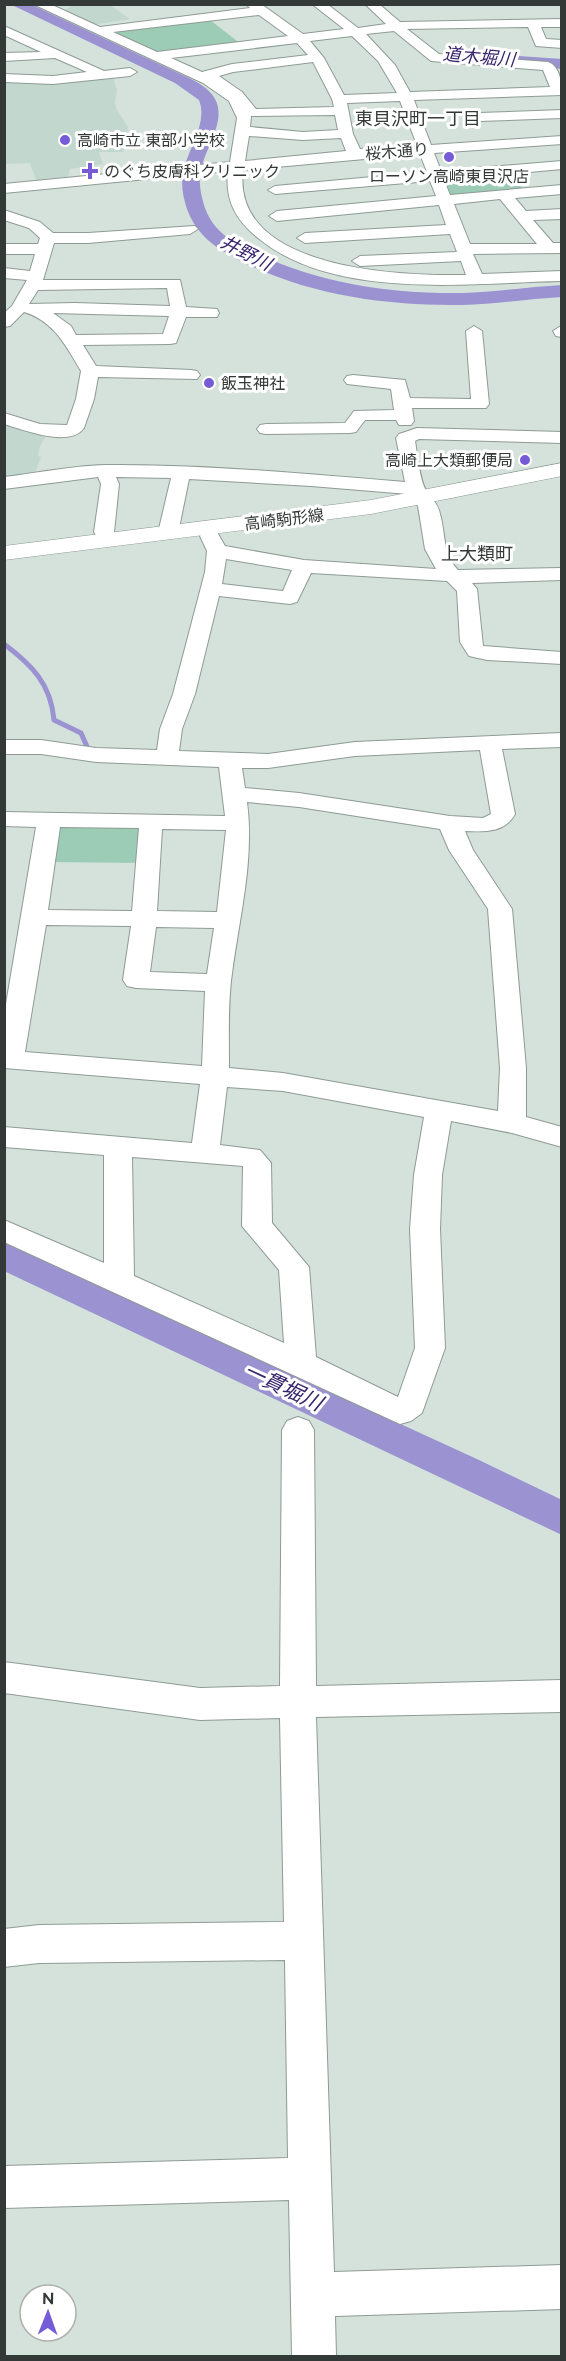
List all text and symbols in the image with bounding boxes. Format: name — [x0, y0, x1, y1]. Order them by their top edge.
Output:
water label: 道木堀川 — [442, 43, 518, 70]
district label: 東貝沢町一丁目 — [355, 108, 481, 129]
place label: 高崎市立 東部小学校 — [77, 131, 225, 150]
marker: 高崎市立 東部小学校 — [58, 133, 72, 147]
street label: 桜木通り — [364, 139, 430, 164]
marker: ローソン高崎東貝沢店 — [442, 150, 456, 164]
marker: のぐち皮膚科クリニック — [81, 162, 99, 180]
place label: のぐち皮膚科クリニック — [104, 162, 280, 181]
place label: ローソン高崎東貝沢店 — [369, 167, 529, 186]
water label: 井野川 — [217, 231, 277, 275]
place label: 飯玉神社 — [221, 374, 285, 393]
marker: 飯玉神社 — [202, 376, 216, 390]
place label: 高崎上大類郵便局 — [385, 451, 513, 470]
marker: 高崎上大類郵便局 — [518, 453, 532, 467]
street label: 高崎駒形線 — [243, 505, 325, 534]
district label: 上大類町 — [441, 543, 513, 564]
water label: 一貫堀川 — [240, 1357, 328, 1416]
north arrow — [18, 2283, 78, 2343]
text: N — [42, 2289, 55, 2308]

